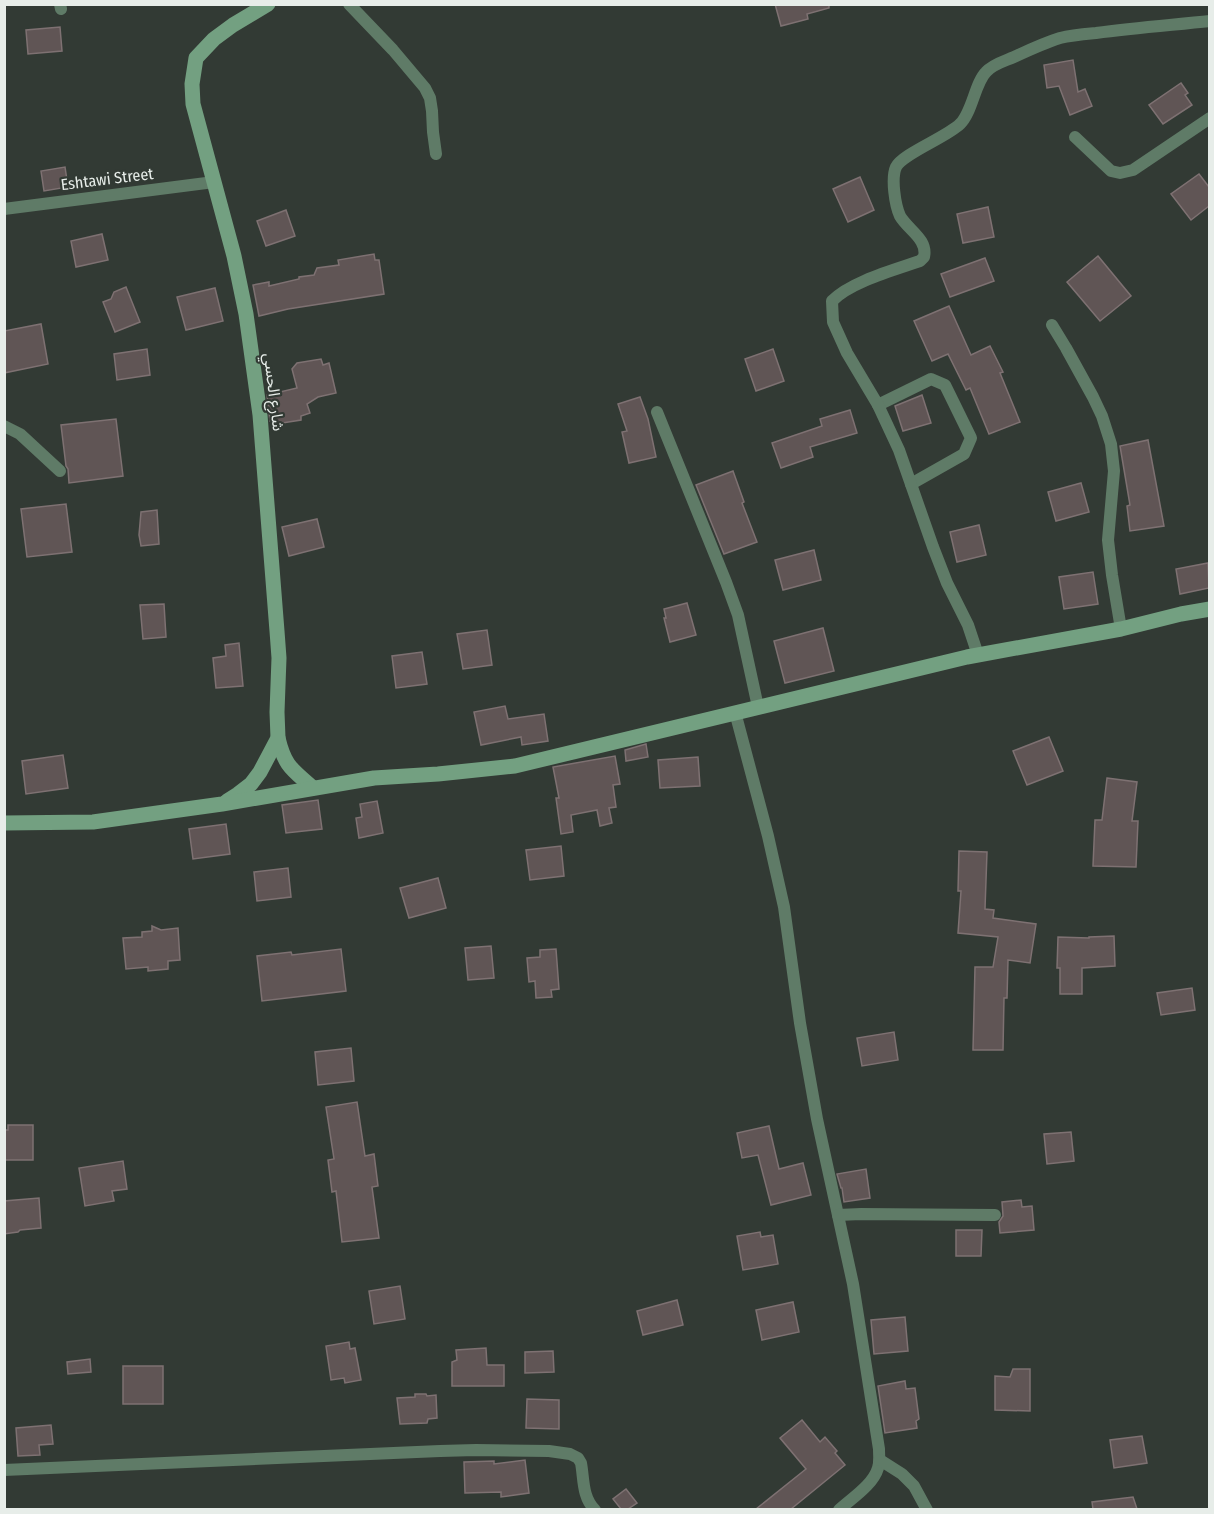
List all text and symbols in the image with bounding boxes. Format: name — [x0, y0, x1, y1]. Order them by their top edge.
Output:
street label: Eshtawi Street — [60, 164, 155, 194]
street label: شارع الحسي — [257, 352, 288, 432]

